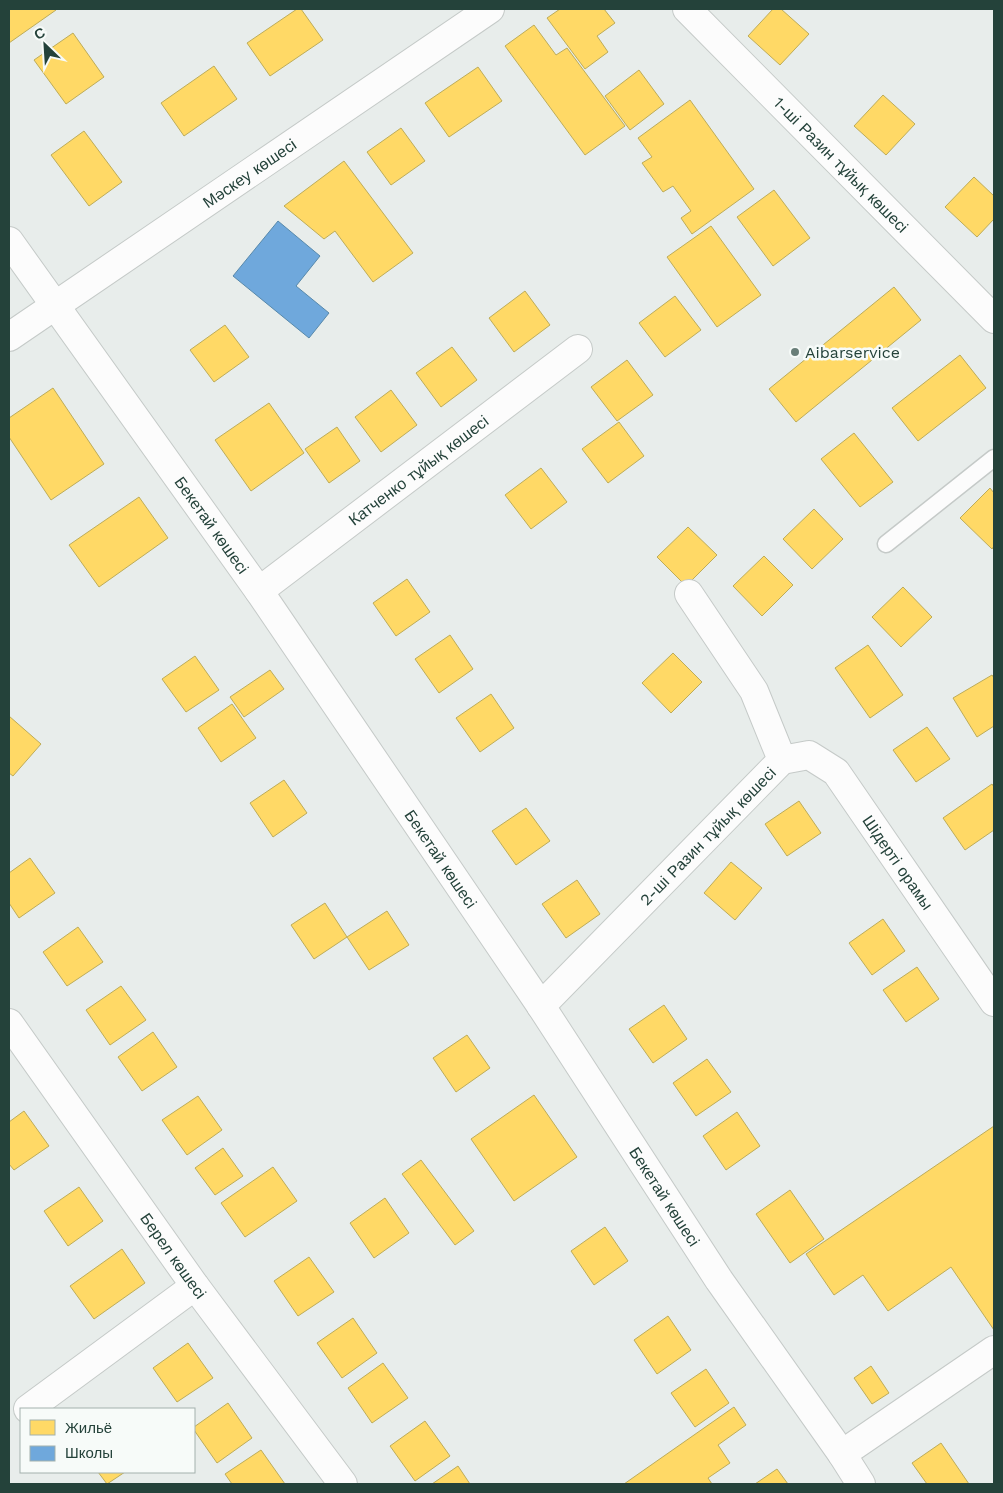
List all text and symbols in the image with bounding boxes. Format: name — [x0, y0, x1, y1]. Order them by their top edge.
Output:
north arrow — [20, 20, 70, 70]
text: С — [32, 24, 47, 43]
street label: 1-ші Разин тұйық көшесі — [770, 93, 912, 237]
street label: Мәскеу көшесі — [199, 135, 300, 212]
place label: Aibarservice — [805, 343, 900, 362]
marker: Aibarservice — [789, 346, 801, 358]
street label: Катченко тұйық көшесі — [345, 411, 492, 530]
street label: Бекетай көшесі — [170, 473, 252, 577]
street label: 2-ші Разин тұйық көшесі — [636, 763, 780, 909]
street label: Бекетай көшесі — [401, 806, 481, 912]
street label: Шідерті орамы — [859, 812, 937, 914]
street label: Бекетай көшесі — [625, 1143, 704, 1250]
street label: Берел көшесі — [136, 1209, 210, 1303]
legend — [20, 1408, 195, 1473]
text: Жильё — [65, 1419, 112, 1437]
text: Школы — [65, 1444, 113, 1462]

